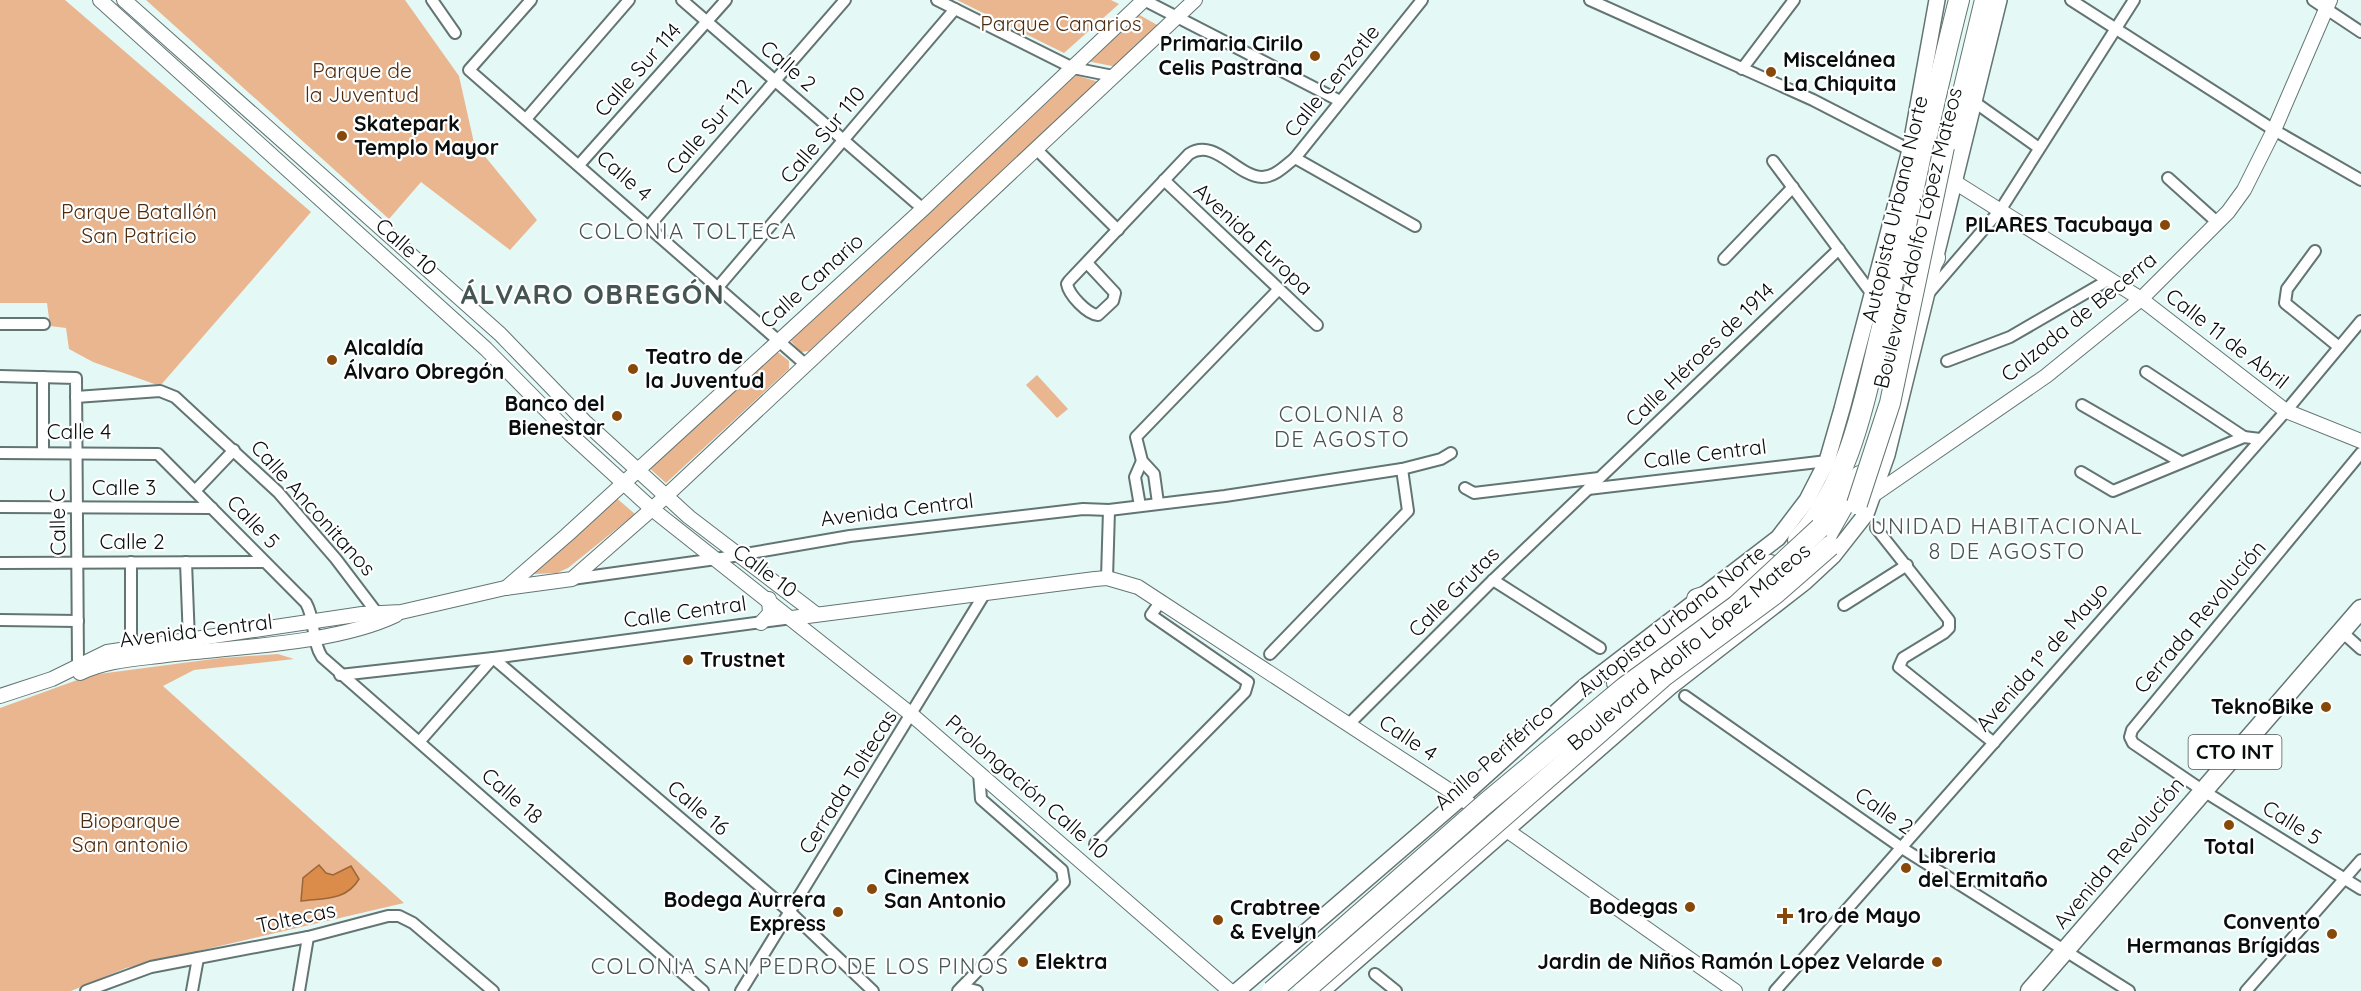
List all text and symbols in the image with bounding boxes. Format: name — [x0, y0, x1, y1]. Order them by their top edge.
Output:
park label: Parque Canarios — [980, 10, 1142, 36]
street label: Calle Sur 114 — [588, 17, 686, 122]
street label: Calle Cenzotle — [1278, 19, 1385, 142]
place label: Primaria Cirilo Celis Pastrana — [1159, 30, 1303, 80]
street label: Calle 2 — [756, 34, 822, 96]
place label: Miscelánea La Chiquita — [1783, 46, 1897, 96]
marker: Primaria Cirilo Celis Pastrana — [1308, 49, 1322, 63]
park label: Parque de la Juventud — [305, 57, 419, 107]
marker: Miscelánea La Chiquita — [1764, 65, 1778, 79]
street label: Calle Sur 112 — [660, 73, 757, 179]
street label: Calle Sur 110 — [774, 80, 870, 188]
street label: Boulevard Adolfo López Mateos — [1867, 85, 1967, 391]
street label: Autopista Urbana Norte — [1855, 93, 1933, 325]
place label: Skatepark Templo Mayor — [354, 110, 499, 160]
marker: Skatepark Templo Mayor — [335, 129, 349, 143]
street label: Calle 4 — [592, 144, 658, 206]
street label: Avenida Europa — [1189, 177, 1319, 300]
park label: Parque Batallón San Patricio — [61, 198, 217, 248]
place label: PILARES Tacubaya — [1965, 211, 2153, 237]
street label: Calle 10 — [371, 212, 443, 281]
district label: COLONIA TOLTECA — [579, 217, 797, 245]
marker: PILARES Tacubaya — [2158, 218, 2172, 232]
street label: Calle Canario — [754, 227, 868, 333]
street label: Calzada de Becerra — [1995, 246, 2161, 387]
district label: ÁLVARO OBREGÓN — [461, 277, 725, 311]
street label: Calle Héroes de 1914 — [1620, 277, 1779, 432]
street label: Calle 11 de Abril — [2161, 282, 2294, 394]
place label: Alcaldía Álvaro Obregón — [344, 334, 504, 384]
place label: Teatro de la Juventud — [645, 343, 764, 393]
marker: Alcaldía Álvaro Obregón — [325, 353, 339, 367]
marker: Teatro de la Juventud — [626, 362, 640, 376]
place label: Banco del Bienestar — [504, 390, 605, 440]
district label: COLONIA 8 DE AGOSTO — [1274, 400, 1410, 453]
marker: Banco del Bienestar — [610, 409, 624, 423]
street label: Calle 4 — [47, 418, 111, 444]
street label: Calle Central — [1642, 433, 1768, 473]
street label: Calle Anconitanos — [246, 434, 382, 581]
street label: Calle 3 — [92, 474, 156, 500]
street label: Avenida Central — [819, 487, 975, 531]
street label: Calle C — [43, 488, 71, 556]
street label: Calle 5 — [222, 489, 286, 554]
district label: UNIDAD HABITACIONAL 8 DE AGOSTO — [1871, 512, 2143, 565]
street label: Calle 2 — [99, 528, 165, 554]
street label: Cerrada Revolución — [2128, 535, 2271, 698]
street label: Boulevard Adolfo López Mateos — [1562, 537, 1815, 756]
street label: Calle 10 — [728, 538, 803, 603]
street label: Autopista Urbana Norte — [1572, 539, 1771, 702]
street label: Calle Grutas — [1402, 540, 1504, 642]
street label: Avenida 1º de Mayo — [1969, 576, 2113, 736]
street label: Calle Central — [622, 590, 748, 632]
street label: Avenida Central — [118, 608, 274, 652]
place label: Trustnet — [700, 646, 786, 672]
marker: Trustnet — [681, 653, 695, 667]
place label: TeknoBike — [2211, 693, 2314, 719]
street label: Anillo Periférico — [1428, 697, 1558, 815]
marker: TeknoBike — [2319, 700, 2333, 714]
street label: Cerrada Toltecas — [792, 704, 902, 858]
street label: Prolongación Calle 10 — [941, 708, 1115, 864]
street label: Calle 4 — [1375, 708, 1443, 766]
road number: CTO INT — [2188, 735, 2282, 769]
street label: Calle 18 — [477, 762, 549, 829]
street label: Avenida Revolución — [2047, 771, 2189, 933]
street label: Calle 16 — [662, 774, 735, 841]
street label: Calle 2 — [1850, 781, 1919, 840]
street label: Calle 5 — [2258, 794, 2327, 850]
park label: Bioparque San antonio — [72, 807, 188, 857]
marker: Total — [2222, 818, 2236, 832]
place label: Total — [2203, 833, 2255, 859]
place label: Libreria del Ermitaño — [1918, 842, 2048, 892]
marker: Libreria del Ermitaño — [1899, 861, 1913, 875]
place label: Cinemex San Antonio — [884, 863, 1006, 913]
marker: Cinemex San Antonio — [865, 882, 879, 896]
place label: Bodega Aurrera Express — [664, 886, 826, 936]
place label: Bodegas — [1589, 893, 1678, 919]
place label: Crabtree & Evelyn — [1230, 894, 1320, 944]
street label: Toltecas — [254, 896, 338, 938]
marker: Bodegas — [1683, 900, 1697, 914]
place label: 1ro de Mayo — [1798, 902, 1921, 928]
marker: Bodega Aurrera Express — [831, 905, 845, 919]
marker: 1ro de Mayo — [1776, 907, 1794, 925]
place label: Convento Hermanas Brígidas — [2126, 908, 2320, 958]
marker: Crabtree & Evelyn — [1211, 913, 1225, 927]
marker: Convento Hermanas Brígidas — [2325, 927, 2339, 941]
place label: Elektra — [1035, 948, 1107, 974]
place label: Jardin de Niños Ramón Lopez Velarde — [1537, 948, 1925, 974]
district label: COLONIA SAN PEDRO DE LOS PINOS — [591, 952, 1009, 980]
marker: Elektra — [1016, 955, 1030, 969]
marker: Jardin de Niños Ramón Lopez Velarde — [1930, 955, 1944, 969]

